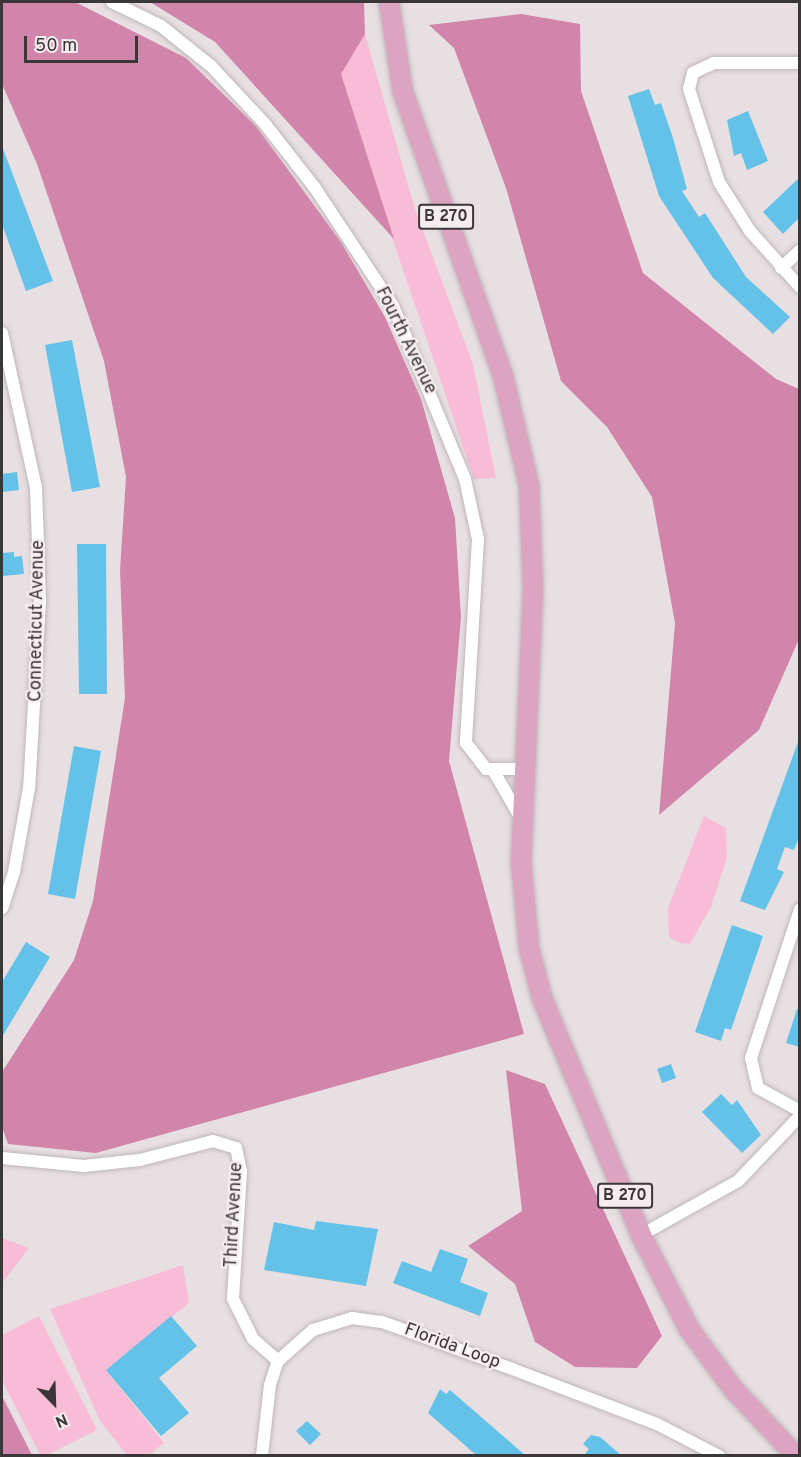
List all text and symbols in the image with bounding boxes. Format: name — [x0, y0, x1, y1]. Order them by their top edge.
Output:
scale bar — [27, 24, 141, 62]
text: 50 m — [35, 35, 77, 58]
road number: B 270 — [418, 204, 474, 230]
street label: Fourth Avenue — [370, 284, 440, 398]
street label: Connecticut Avenue — [26, 540, 50, 702]
street label: Third Avenue — [221, 1161, 249, 1269]
road number: B 270 — [596, 1183, 654, 1209]
street label: Florida Loop — [401, 1320, 503, 1374]
north arrow — [24, 1373, 84, 1433]
text: N — [52, 1408, 70, 1431]

